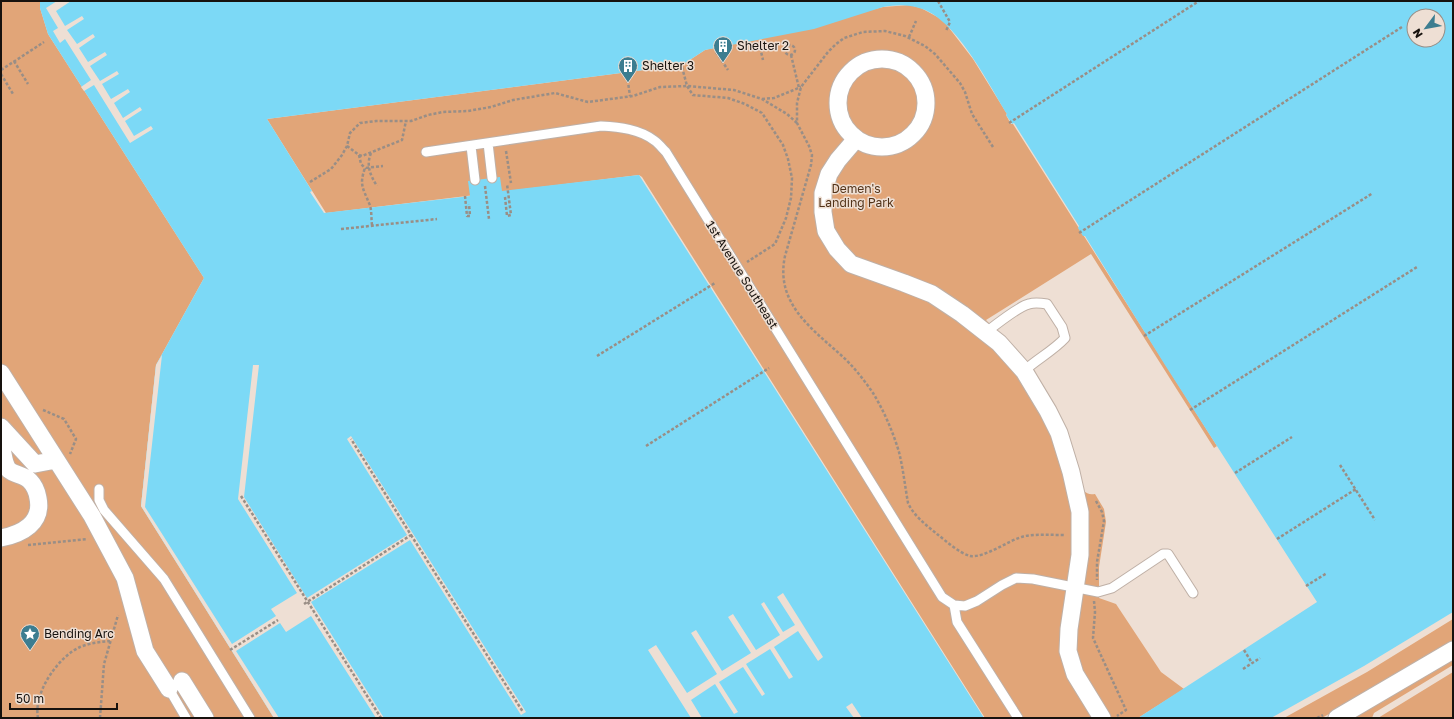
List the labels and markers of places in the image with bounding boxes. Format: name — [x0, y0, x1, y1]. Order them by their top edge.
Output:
building icon: Shelter 2 — [712, 35, 734, 63]
place label: Shelter 2 — [737, 38, 789, 53]
building icon: Shelter 3 — [617, 55, 639, 83]
place label: Shelter 3 — [642, 58, 694, 73]
place icon: Bending Arc — [19, 623, 41, 651]
place label: Bending Arc — [44, 626, 114, 641]

